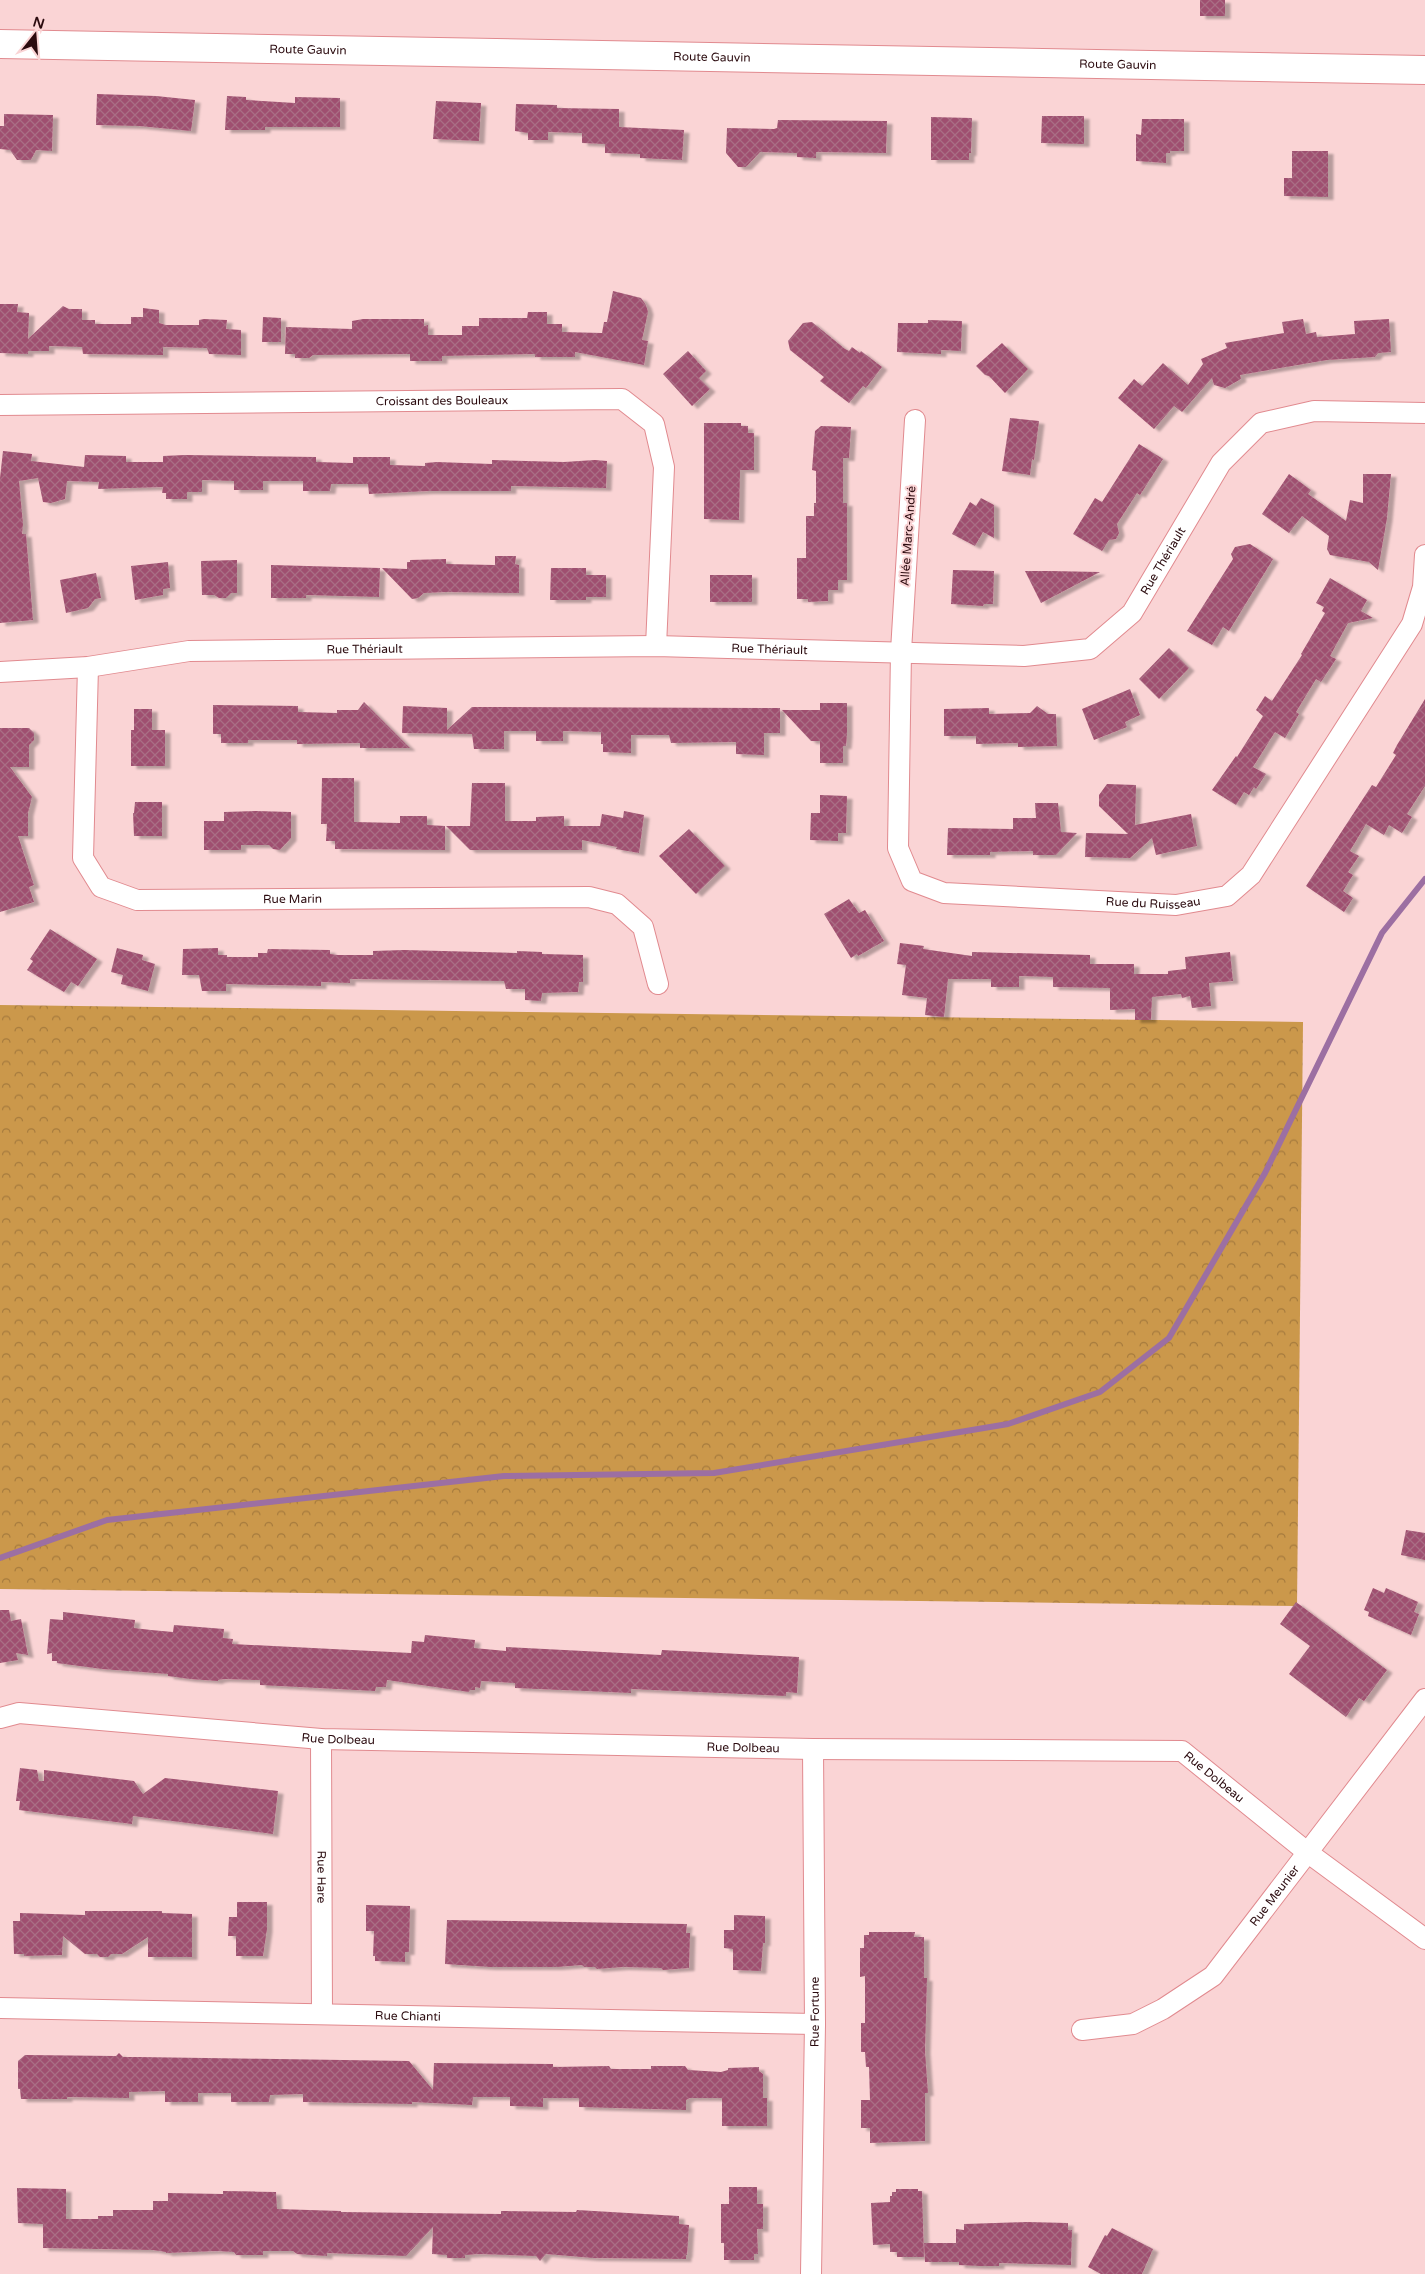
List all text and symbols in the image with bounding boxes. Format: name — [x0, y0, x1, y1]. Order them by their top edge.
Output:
north arrow — [10, 10, 60, 60]
text: N — [31, 13, 47, 33]
street label: Route Gauvin — [269, 42, 347, 57]
street label: Route Gauvin — [673, 49, 751, 65]
street label: Route Gauvin — [1079, 57, 1157, 72]
street label: Croissant des Bouleaux — [376, 393, 508, 408]
street label: Allée Marc-André — [898, 485, 918, 586]
street label: Rue Thériault — [1137, 524, 1189, 597]
street label: Rue Thériault — [731, 641, 808, 657]
street label: Rue Thériault — [326, 642, 403, 657]
street label: Rue Marin — [263, 892, 322, 906]
street label: Rue du Ruisseau — [1105, 894, 1202, 912]
street label: Rue Dolbeau — [301, 1730, 375, 1747]
street label: Rue Dolbeau — [706, 1740, 780, 1755]
street label: Rue Dolbeau — [1181, 1748, 1247, 1805]
street label: Rue Hare — [314, 1851, 329, 1904]
street label: Rue Meunier — [1247, 1862, 1302, 1929]
street label: Rue Fortune — [808, 1977, 822, 2047]
street label: Rue Chianti — [375, 2008, 441, 2024]

